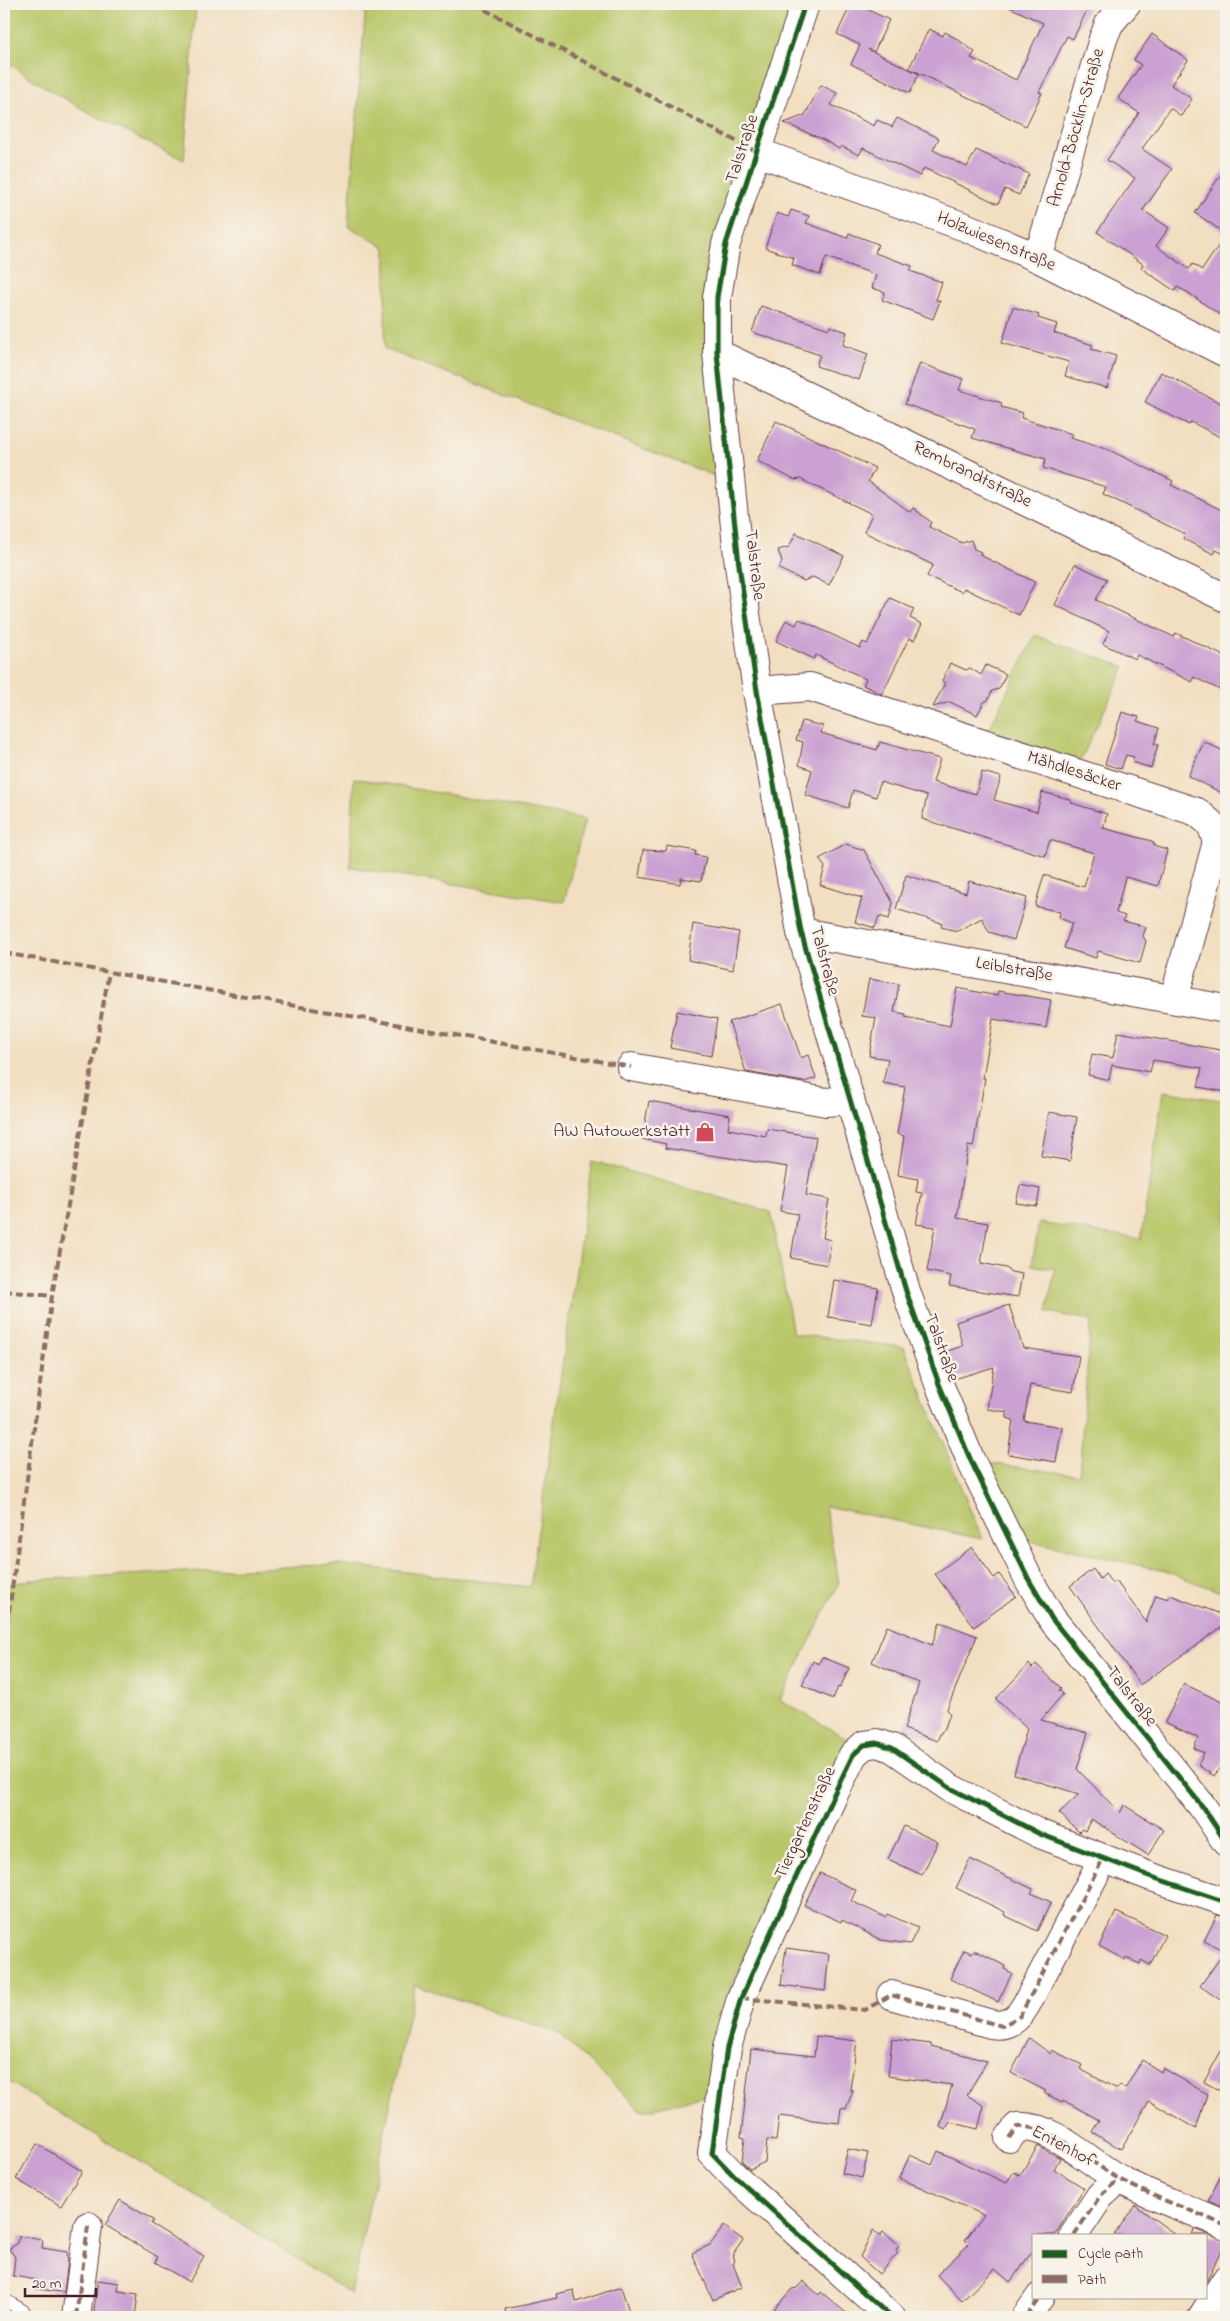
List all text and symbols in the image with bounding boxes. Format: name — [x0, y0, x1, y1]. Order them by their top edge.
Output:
street label: Arnold-Böcklin-Straße — [1042, 45, 1112, 210]
street label: Talstraße — [720, 110, 767, 187]
street label: Holzwiesenstraße — [932, 205, 1060, 279]
street label: Rembrandtstraße — [908, 435, 1037, 516]
street label: Talstraße — [737, 528, 771, 603]
street label: Mähdlesäcker — [1024, 745, 1125, 800]
street label: Talstraße — [802, 923, 846, 1000]
street label: Leiblstraße — [973, 950, 1056, 990]
place label: AW Autowerkstatt — [553, 1119, 690, 1145]
shop icon: AW Autowerkstatt — [694, 1121, 716, 1143]
street label: Talstraße — [917, 1310, 966, 1387]
street label: Talstraße — [1099, 1661, 1164, 1734]
street label: Tiergartenstraße — [769, 1762, 845, 1884]
street label: Entenhof — [1026, 2119, 1100, 2175]
legend — [1032, 2234, 1208, 2298]
text: Cycle path — [1078, 2243, 1143, 2266]
scale bar — [25, 2266, 96, 2298]
text: Path — [1078, 2269, 1106, 2291]
text: 20 m — [32, 2273, 62, 2295]

